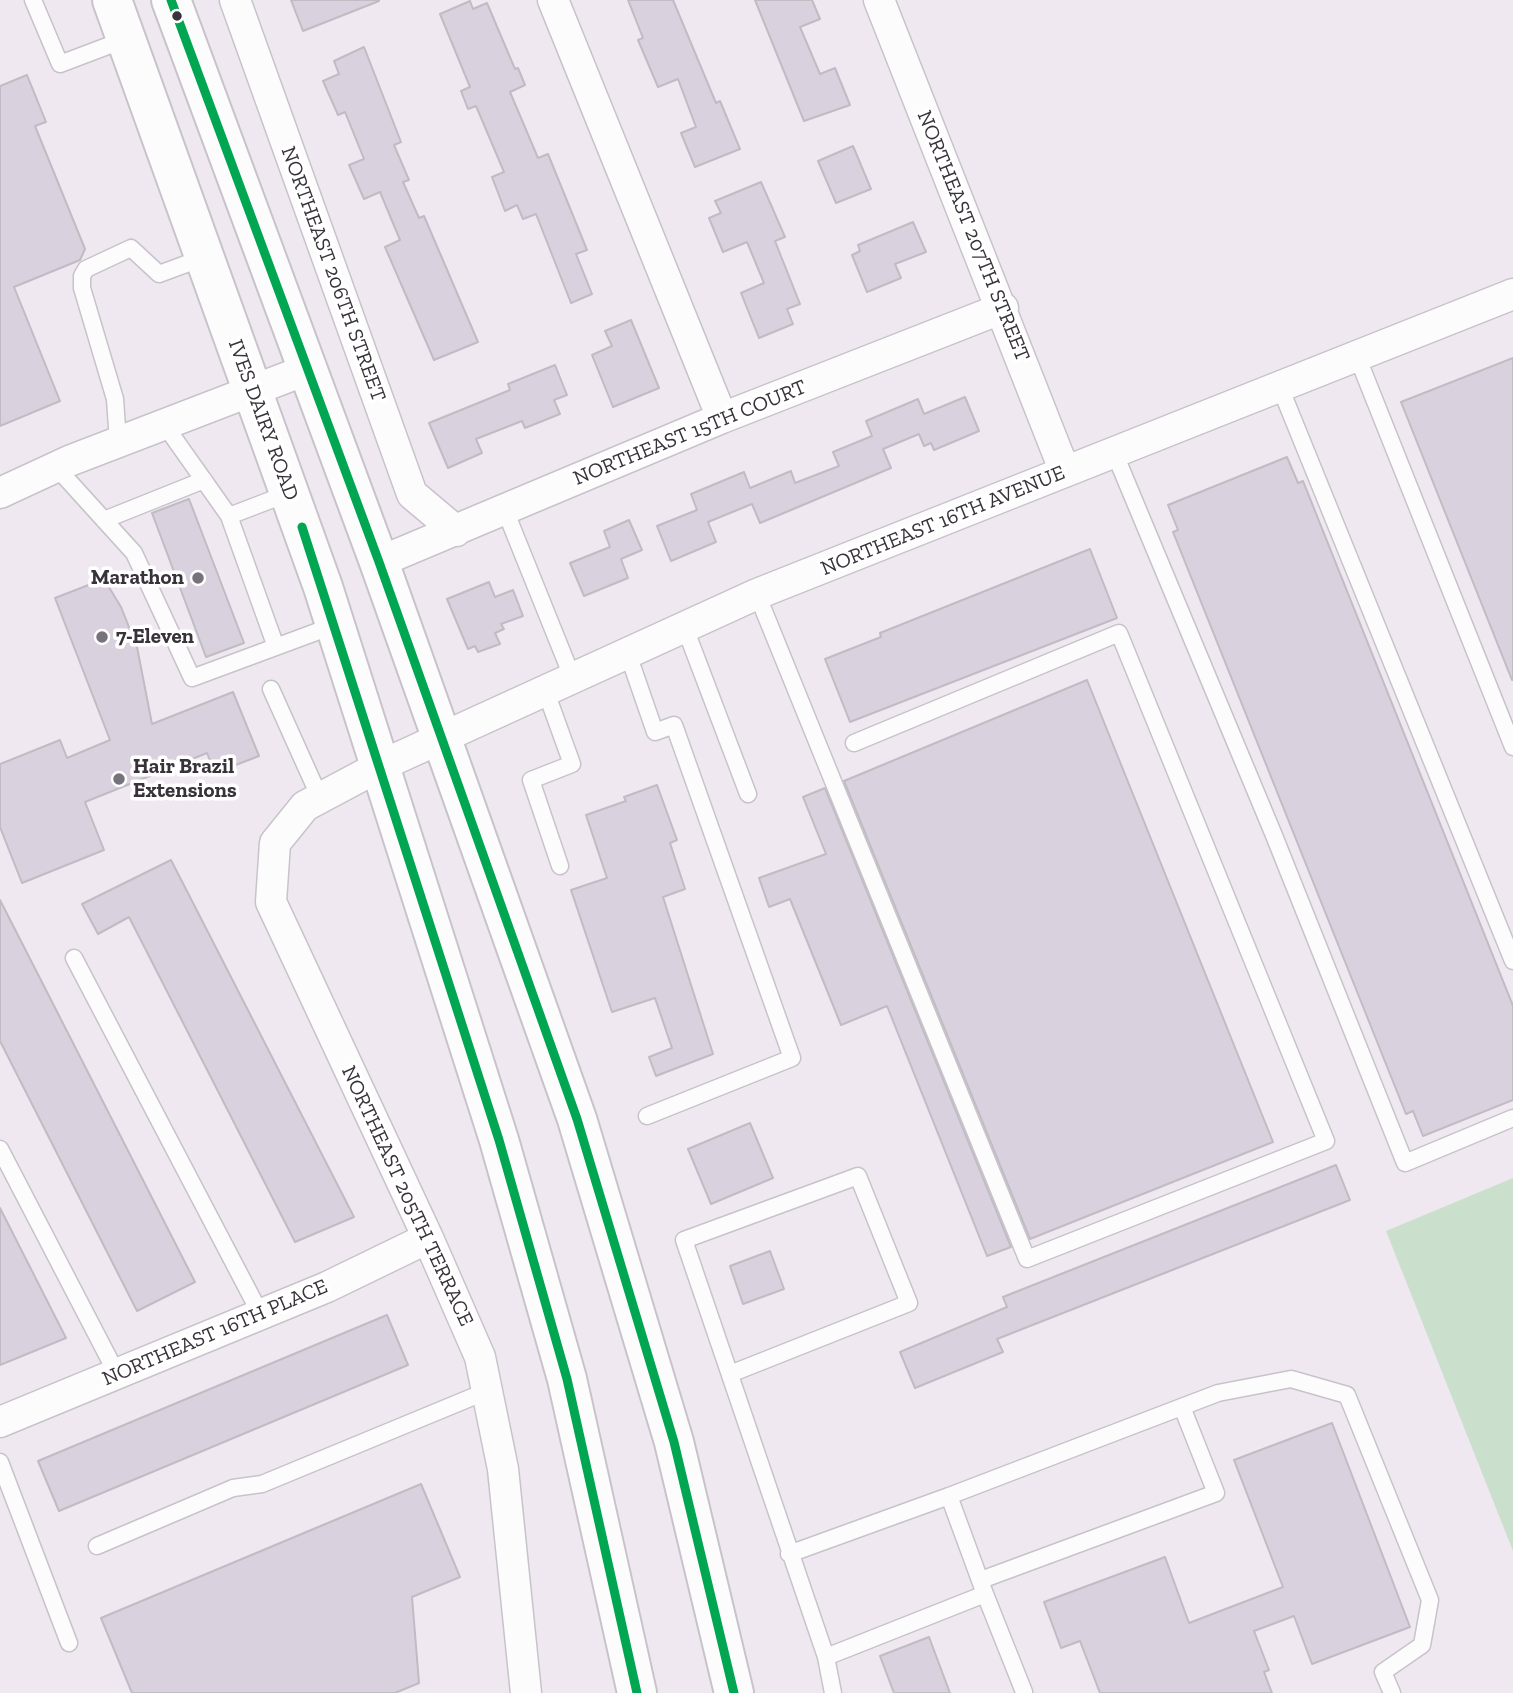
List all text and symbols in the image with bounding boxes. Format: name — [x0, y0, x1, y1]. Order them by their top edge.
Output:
unlabelled marker — [170, 9, 184, 23]
street label: NORTHEAST 207TH STREET — [911, 107, 1035, 365]
street label: NORTHEAST 206TH STREET — [275, 143, 391, 405]
street label: IVES DAIRY ROAD — [222, 336, 304, 504]
street label: NORTHEAST 15TH COURT — [570, 375, 810, 491]
street label: NORTHEAST 16TH AVENUE — [817, 460, 1069, 582]
place label: Marathon — [91, 565, 184, 591]
marker: Marathon — [190, 570, 206, 586]
place label: 7-Eleven — [116, 624, 194, 650]
marker: 7-Eleven — [94, 629, 110, 645]
place label: Hair Brazil Extensions — [133, 754, 237, 804]
marker: Hair Brazil Extensions — [111, 771, 127, 787]
street label: NORTHEAST 205TH TERRACE — [335, 1062, 479, 1330]
street label: NORTHEAST 16TH PLACE — [99, 1274, 331, 1392]

